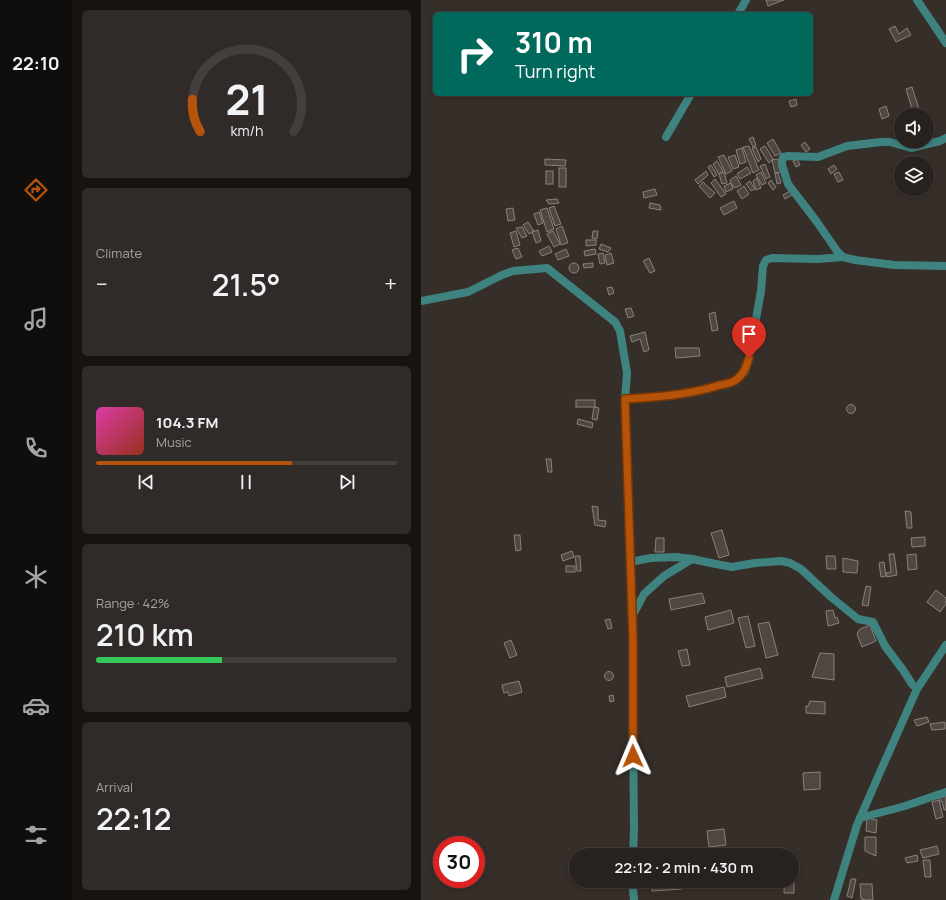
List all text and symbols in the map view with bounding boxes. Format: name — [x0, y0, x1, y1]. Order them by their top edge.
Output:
text: 310 m — [515, 23, 593, 61]
icon: right — [449, 28, 501, 80]
text: 22:10 — [12, 51, 60, 75]
text: Turn right — [515, 59, 596, 83]
text: 21 — [225, 71, 268, 127]
map controls — [894, 108, 934, 196]
button: sound — [894, 108, 934, 148]
text: km/h — [230, 121, 263, 140]
button: layers — [894, 156, 934, 196]
icon: directions — [22, 176, 50, 204]
text: Climate — [96, 244, 142, 262]
text: 21.5° — [212, 264, 280, 305]
text: − — [96, 269, 108, 299]
text: + — [384, 269, 397, 299]
icon: music — [22, 305, 50, 333]
pin — [732, 317, 766, 358]
icon: arrive — [738, 323, 760, 345]
text: 104.3 FM — [156, 412, 218, 433]
text: Music — [156, 433, 192, 451]
icon: phone — [22, 434, 50, 462]
icon: previous — [135, 471, 157, 493]
icon: pause — [235, 471, 257, 493]
icon: next — [336, 471, 358, 493]
icon: climate — [22, 563, 50, 591]
text: Range · 42% — [96, 594, 169, 612]
text: 210 km — [96, 614, 194, 655]
icon: car — [22, 692, 50, 720]
position arrow — [612, 735, 654, 777]
text: Arrival — [96, 778, 133, 796]
text: 22:12 — [96, 798, 171, 839]
icon: filters — [22, 821, 50, 849]
speed limit sign: 30 — [433, 836, 485, 888]
text: 22:12 · 2 min · 430 m — [615, 857, 753, 878]

